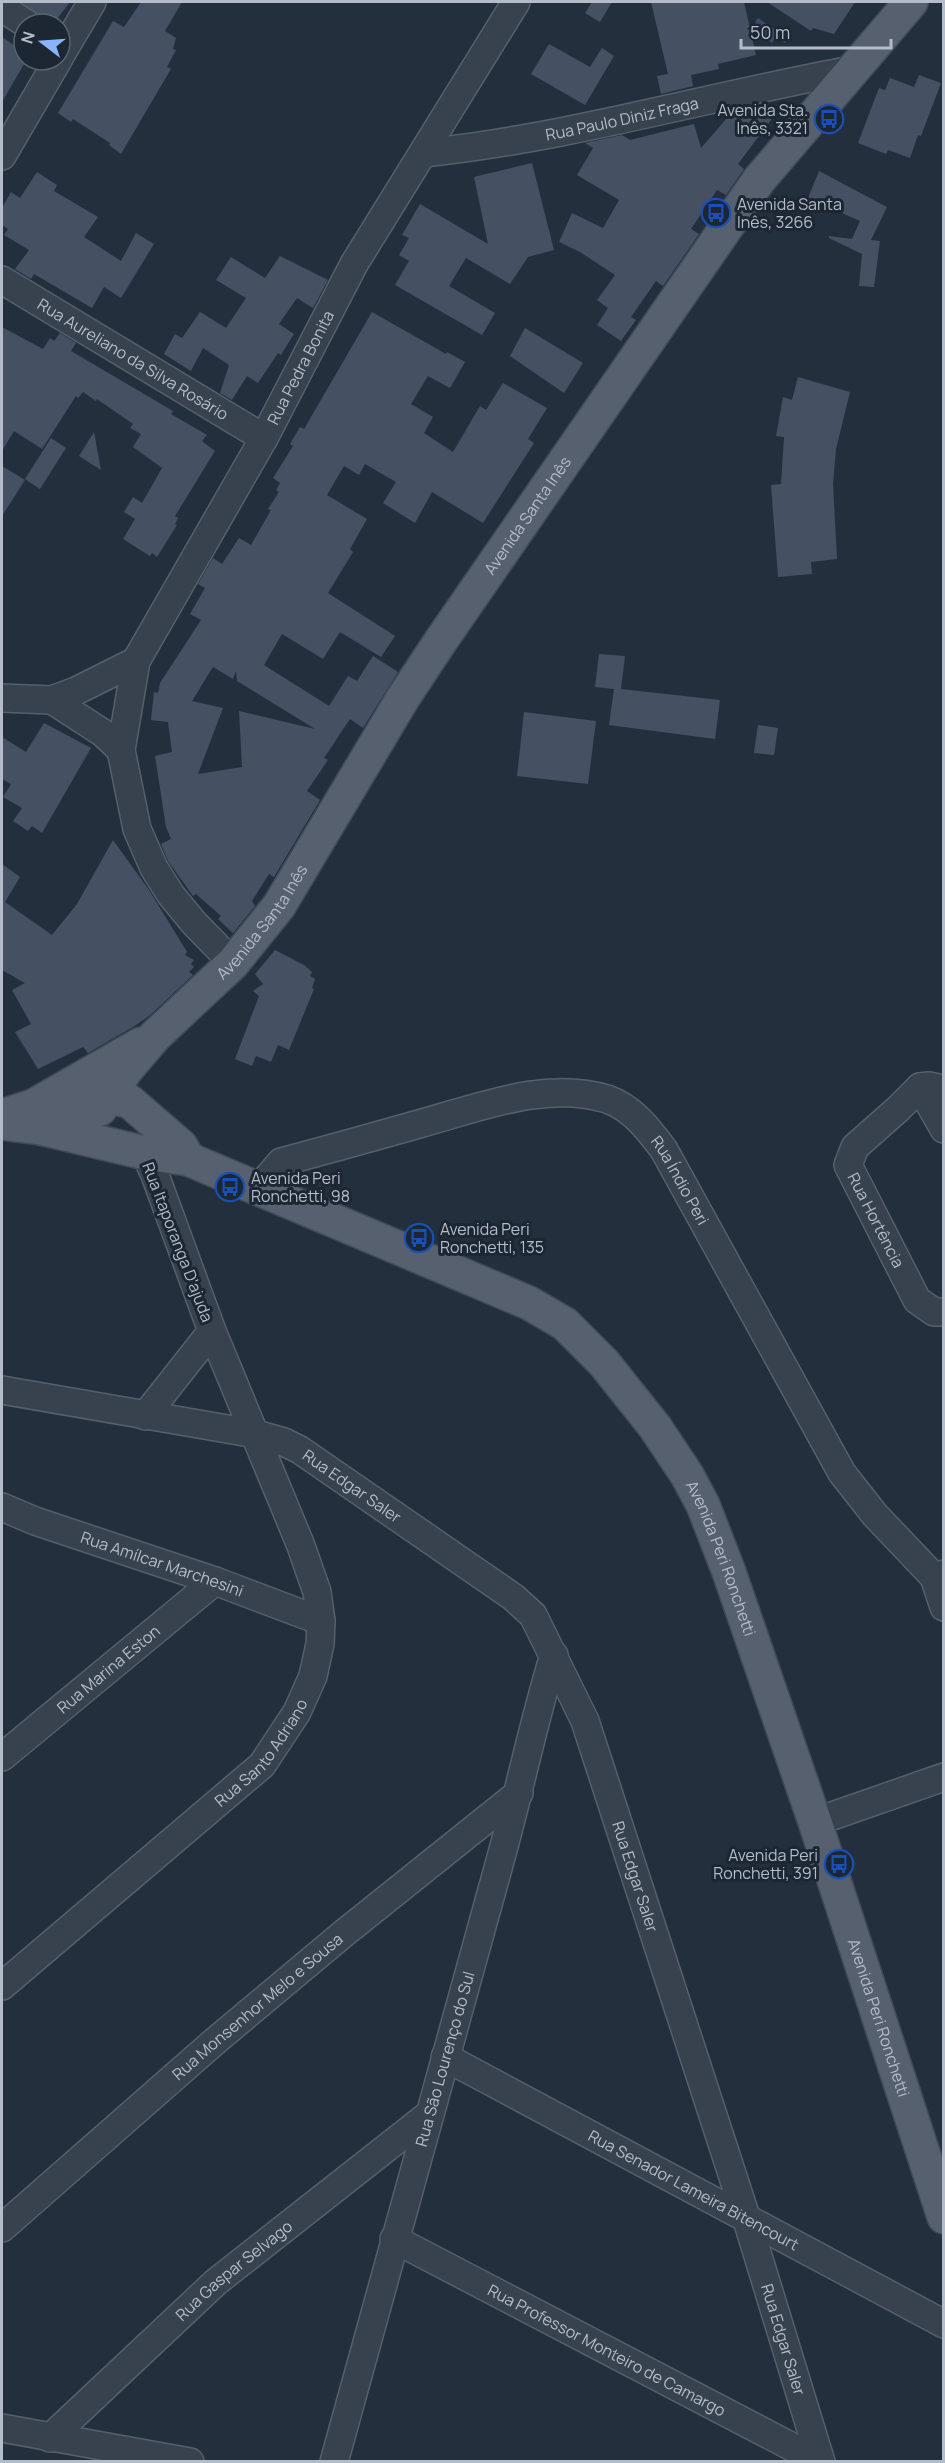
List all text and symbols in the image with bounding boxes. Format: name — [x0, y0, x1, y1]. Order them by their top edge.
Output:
north arrow — [12, 12, 72, 72]
scale bar — [741, 12, 891, 50]
text: 50 m — [750, 20, 790, 44]
text: N — [15, 29, 40, 46]
street label: Rua Paulo Diniz Fraga — [544, 92, 701, 146]
place label: Avenida Sta. Inês, 3321 — [718, 99, 808, 139]
bus stop icon: Avenida Sta. Inês, 3321 — [813, 103, 845, 135]
place label: Avenida Santa Inês, 3266 — [737, 193, 842, 233]
bus stop icon: Avenida Santa Inês, 3266 — [700, 197, 732, 229]
street label: Rua Aureliano da Silva Rosário — [33, 293, 233, 425]
street label: Rua Pedra Bonita — [262, 307, 339, 428]
street label: Avenida Santa Inês — [479, 452, 576, 579]
street label: Avenida Santa Inês — [211, 860, 312, 984]
street label: Rua Índio Peri — [646, 1131, 714, 1229]
street label: Rua Itaporanga D'ajuda — [137, 1159, 219, 1325]
place label: Avenida Peri Ronchetti, 98 — [251, 1167, 350, 1207]
street label: Rua Hortência — [843, 1169, 910, 1271]
bus stop icon: Avenida Peri Ronchetti, 98 — [214, 1171, 246, 1203]
place label: Avenida Peri Ronchetti, 135 — [440, 1218, 544, 1258]
bus stop icon: Avenida Peri Ronchetti, 135 — [403, 1222, 435, 1254]
street label: Rua Edgar Saler — [298, 1444, 406, 1528]
street label: Avenida Peri Ronchetti — [681, 1476, 761, 1639]
street label: Rua Amílcar Marchesini — [78, 1526, 247, 1602]
street label: Rua Marina Eston — [52, 1620, 165, 1718]
street label: Rua Santo Adriano — [210, 1696, 312, 1812]
street label: Rua Edgar Saler — [607, 1818, 664, 1935]
place label: Avenida Peri Ronchetti, 391 — [713, 1844, 818, 1884]
bus stop icon: Avenida Peri Ronchetti, 391 — [823, 1848, 855, 1880]
street label: Rua Monsenhor Melo e Sousa — [167, 1928, 347, 2085]
street label: Avenida Peri Ronchetti — [843, 1936, 915, 2100]
street label: Rua São Lourenço do Sul — [410, 1969, 480, 2149]
street label: Rua Senador Lameira Bitencourt — [584, 2125, 803, 2255]
street label: Rua Gaspar Selvago — [171, 2215, 297, 2326]
street label: Rua Professor Monteiro de Camargo — [484, 2279, 730, 2421]
street label: Rua Edgar Saler — [756, 2281, 811, 2398]

